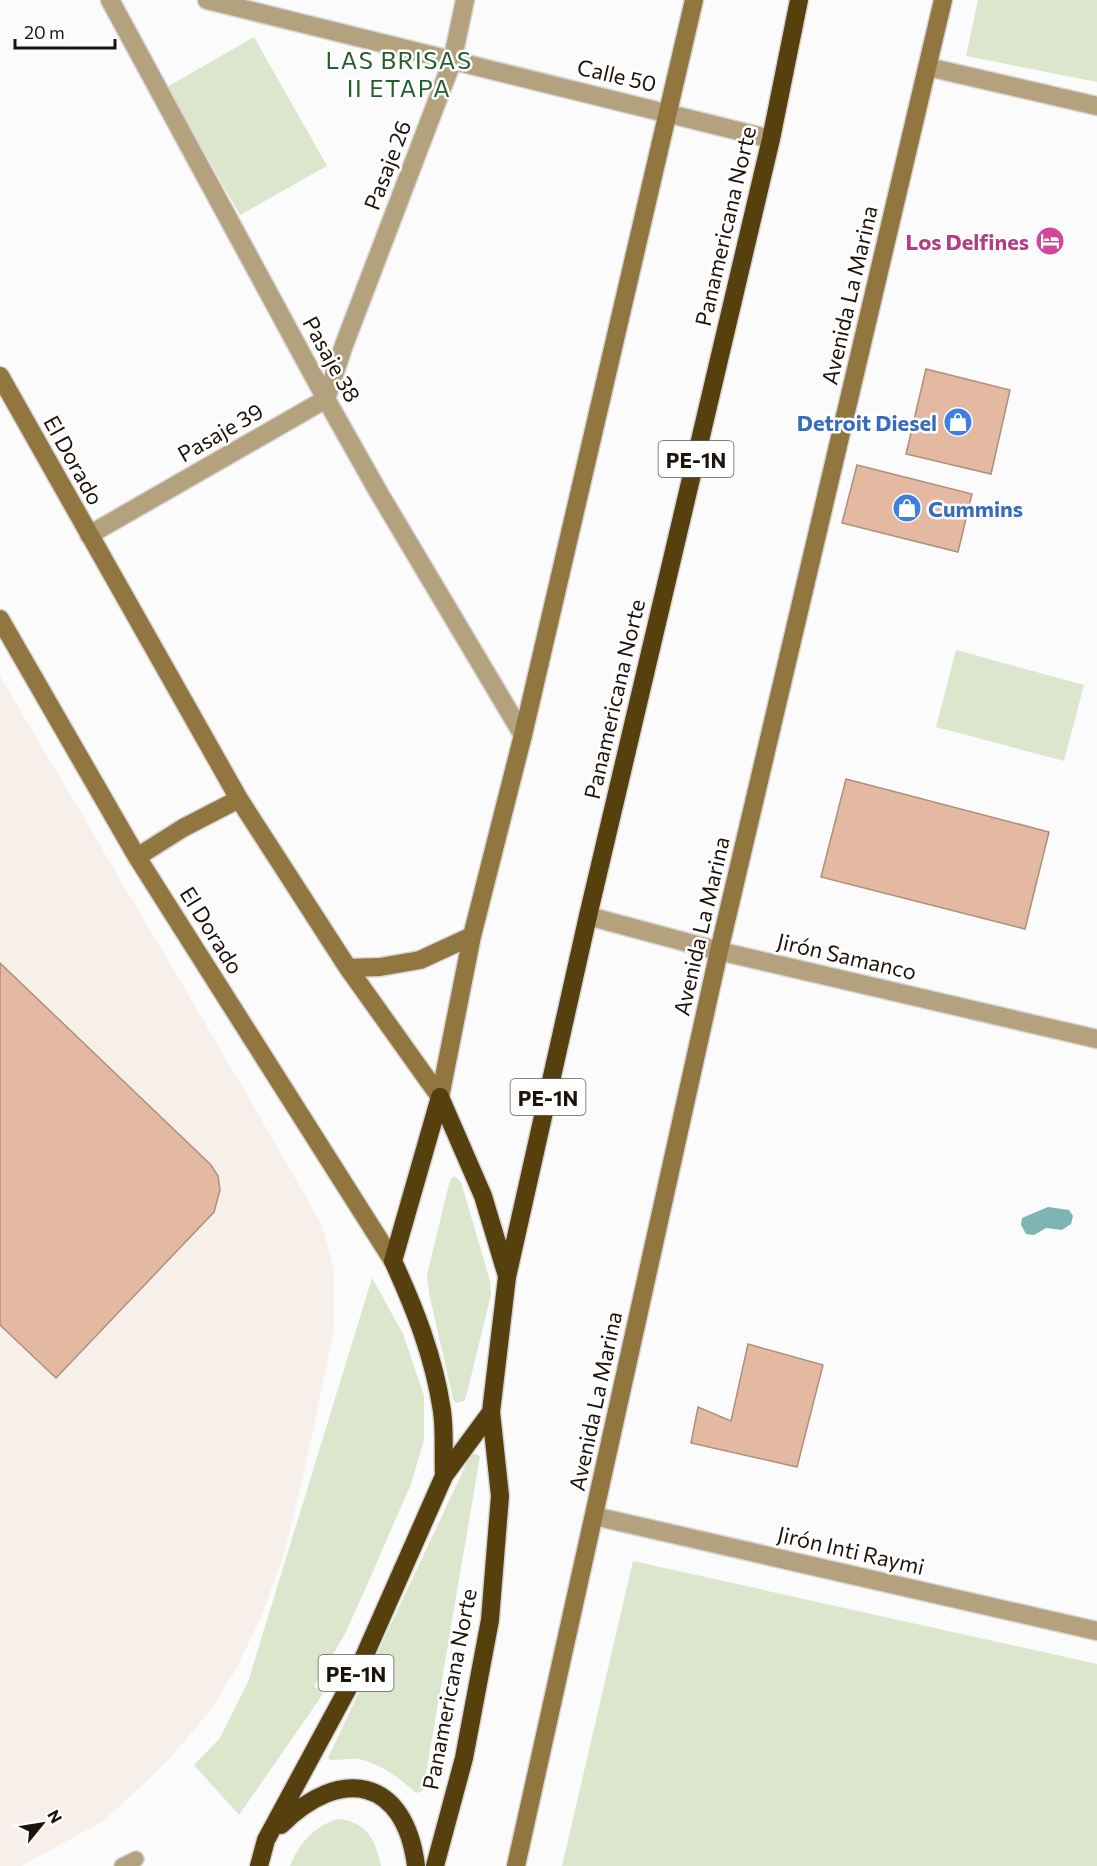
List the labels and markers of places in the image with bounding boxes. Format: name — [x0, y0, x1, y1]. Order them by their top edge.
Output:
hotel icon: Los Delfines — [1034, 225, 1066, 257]
place label: Los Delfines — [905, 228, 1029, 255]
shop icon: Detroit Diesel — [942, 406, 974, 438]
place label: Detroit Diesel — [797, 409, 937, 436]
shop icon: Cummins — [891, 492, 923, 524]
place label: Cummins — [928, 495, 1023, 522]

